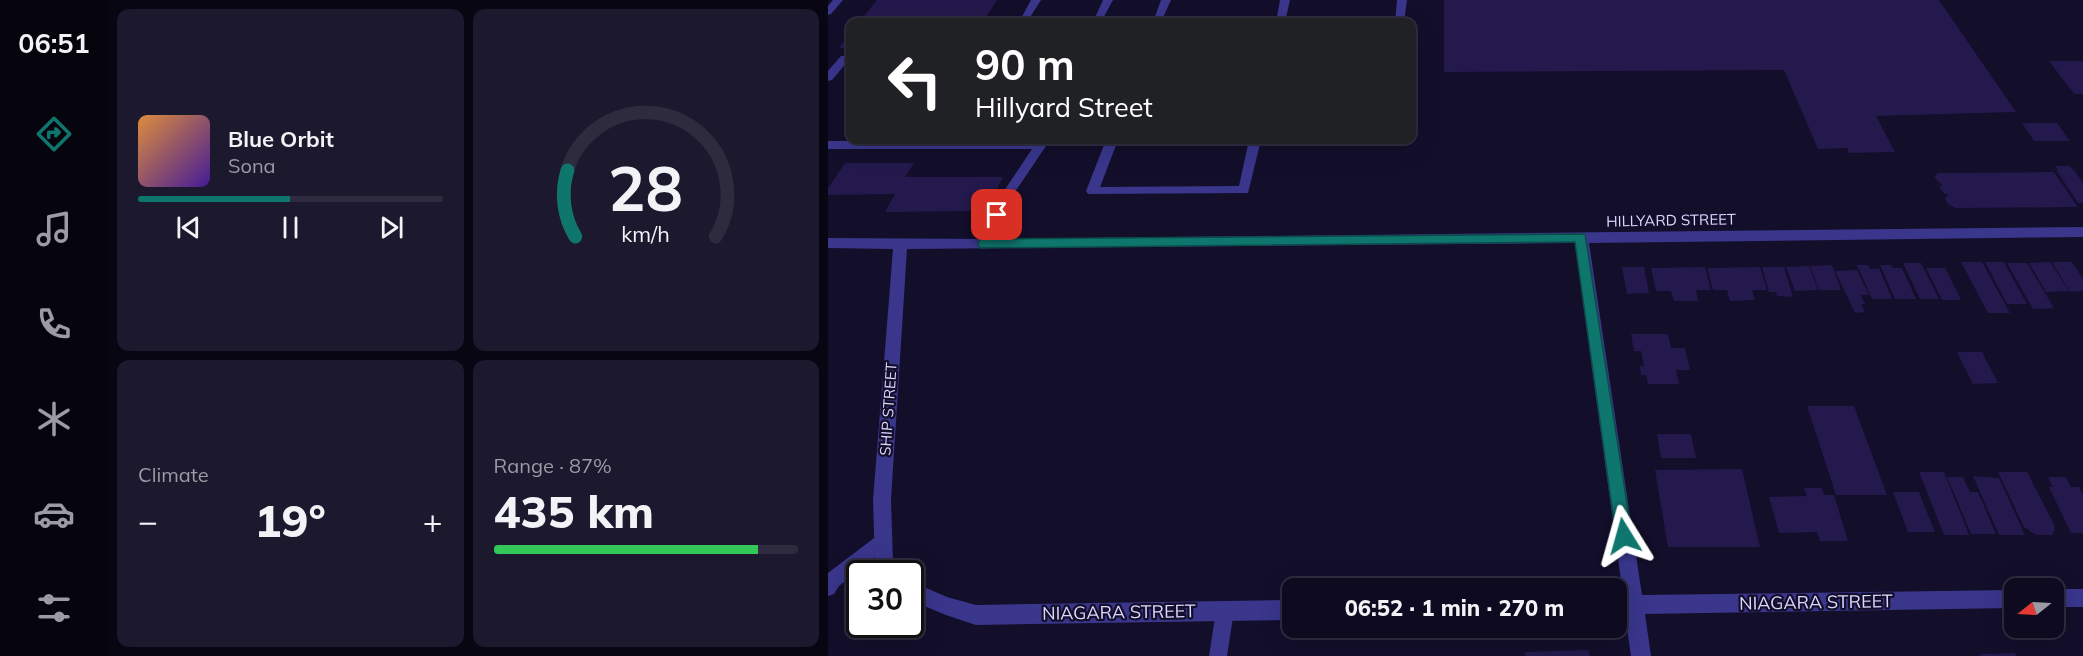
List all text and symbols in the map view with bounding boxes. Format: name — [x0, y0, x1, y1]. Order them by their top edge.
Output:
text: 06:51 — [18, 26, 90, 60]
text: 90 m — [975, 38, 1075, 91]
icon: left — [876, 42, 954, 120]
text: Hillyard Street — [975, 90, 1153, 124]
icon: directions — [33, 113, 75, 155]
text: Blue Orbit — [228, 125, 334, 153]
text: 28 — [608, 148, 683, 227]
text: Sona — [228, 153, 276, 178]
pin — [971, 189, 1022, 240]
icon: arrive — [980, 198, 1013, 231]
icon: music — [33, 208, 75, 250]
street label: HILLYARD STREET — [1606, 209, 1736, 231]
icon: previous — [172, 211, 205, 244]
icon: pause — [274, 211, 307, 244]
icon: next — [375, 211, 408, 244]
text: km/h — [621, 220, 670, 247]
icon: phone — [33, 303, 75, 345]
street label: SHIP STREET — [875, 362, 901, 456]
icon: climate — [33, 398, 75, 440]
text: Range · 87% — [494, 453, 612, 478]
text: Climate — [138, 462, 209, 487]
text: 435 km — [494, 483, 654, 539]
text: 19° — [255, 492, 326, 548]
icon: car — [33, 493, 75, 535]
text: − — [138, 500, 158, 541]
text: + — [423, 500, 443, 541]
position arrow — [1592, 504, 1656, 568]
speed limit sign: 30 — [846, 560, 924, 638]
north arrow — [2004, 578, 2064, 638]
map controls — [2004, 578, 2064, 638]
icon: filters — [33, 587, 75, 629]
street label: NIAGARA STREET — [1739, 589, 1893, 615]
text: 06:52 · 1 min · 270 m — [1345, 594, 1564, 622]
street label: NIAGARA STREET — [1042, 599, 1196, 625]

